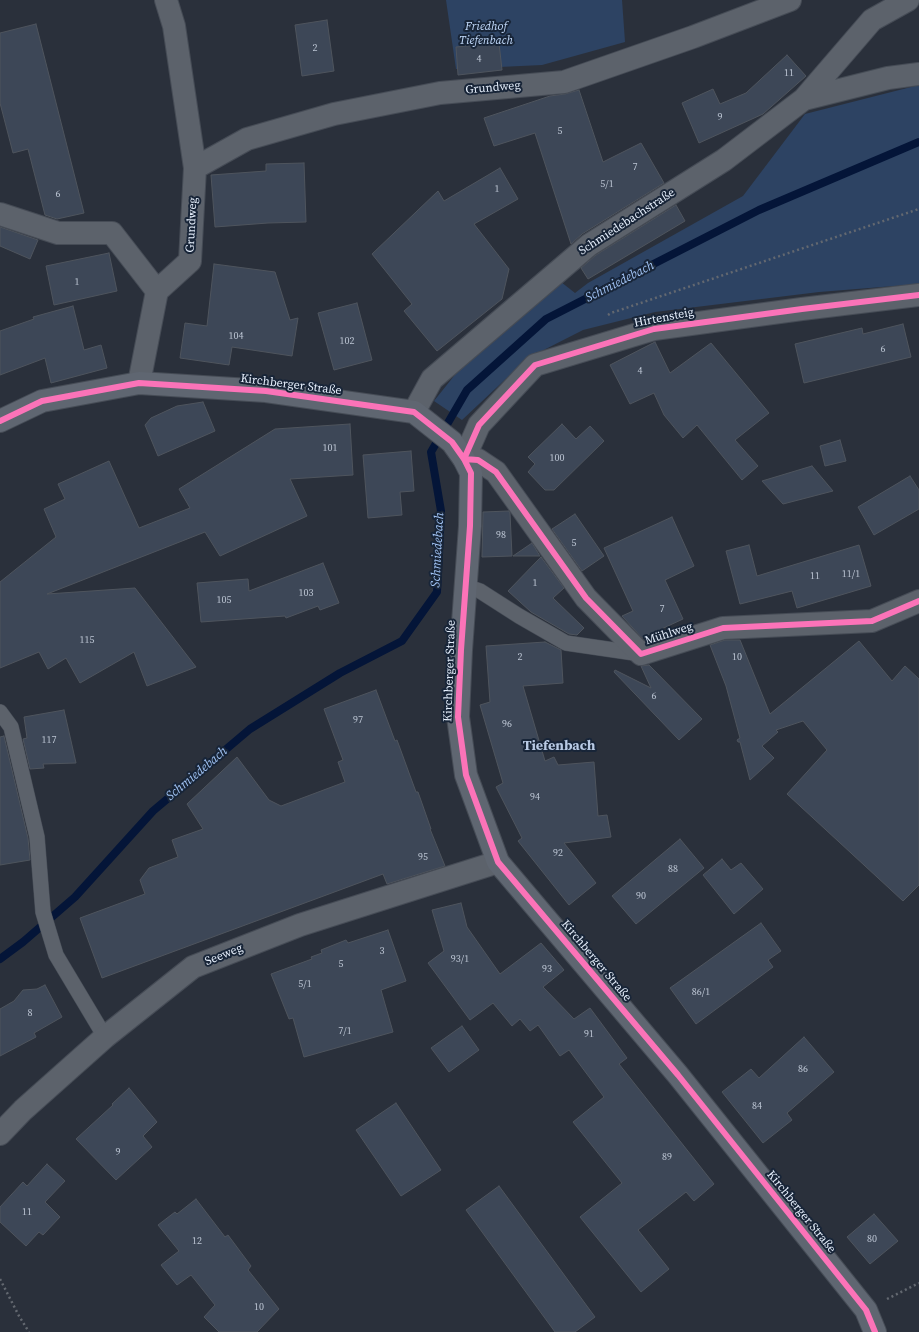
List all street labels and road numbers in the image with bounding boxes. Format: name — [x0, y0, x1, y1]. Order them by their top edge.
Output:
street label: Grundweg — [465, 78, 521, 98]
street label: Schmiedebachstraße — [576, 186, 678, 258]
street label: Grundweg — [183, 197, 201, 253]
street label: Hirtensteig — [633, 305, 695, 331]
street label: Kirchberger Straße — [240, 372, 342, 398]
street label: Kirchberger Straße — [441, 620, 459, 722]
street label: Mühlweg — [643, 620, 695, 648]
street label: Kirchberger Straße — [558, 917, 634, 1005]
street label: Seeweg — [203, 941, 245, 969]
street label: Kirchberger Straße — [763, 1168, 839, 1256]

